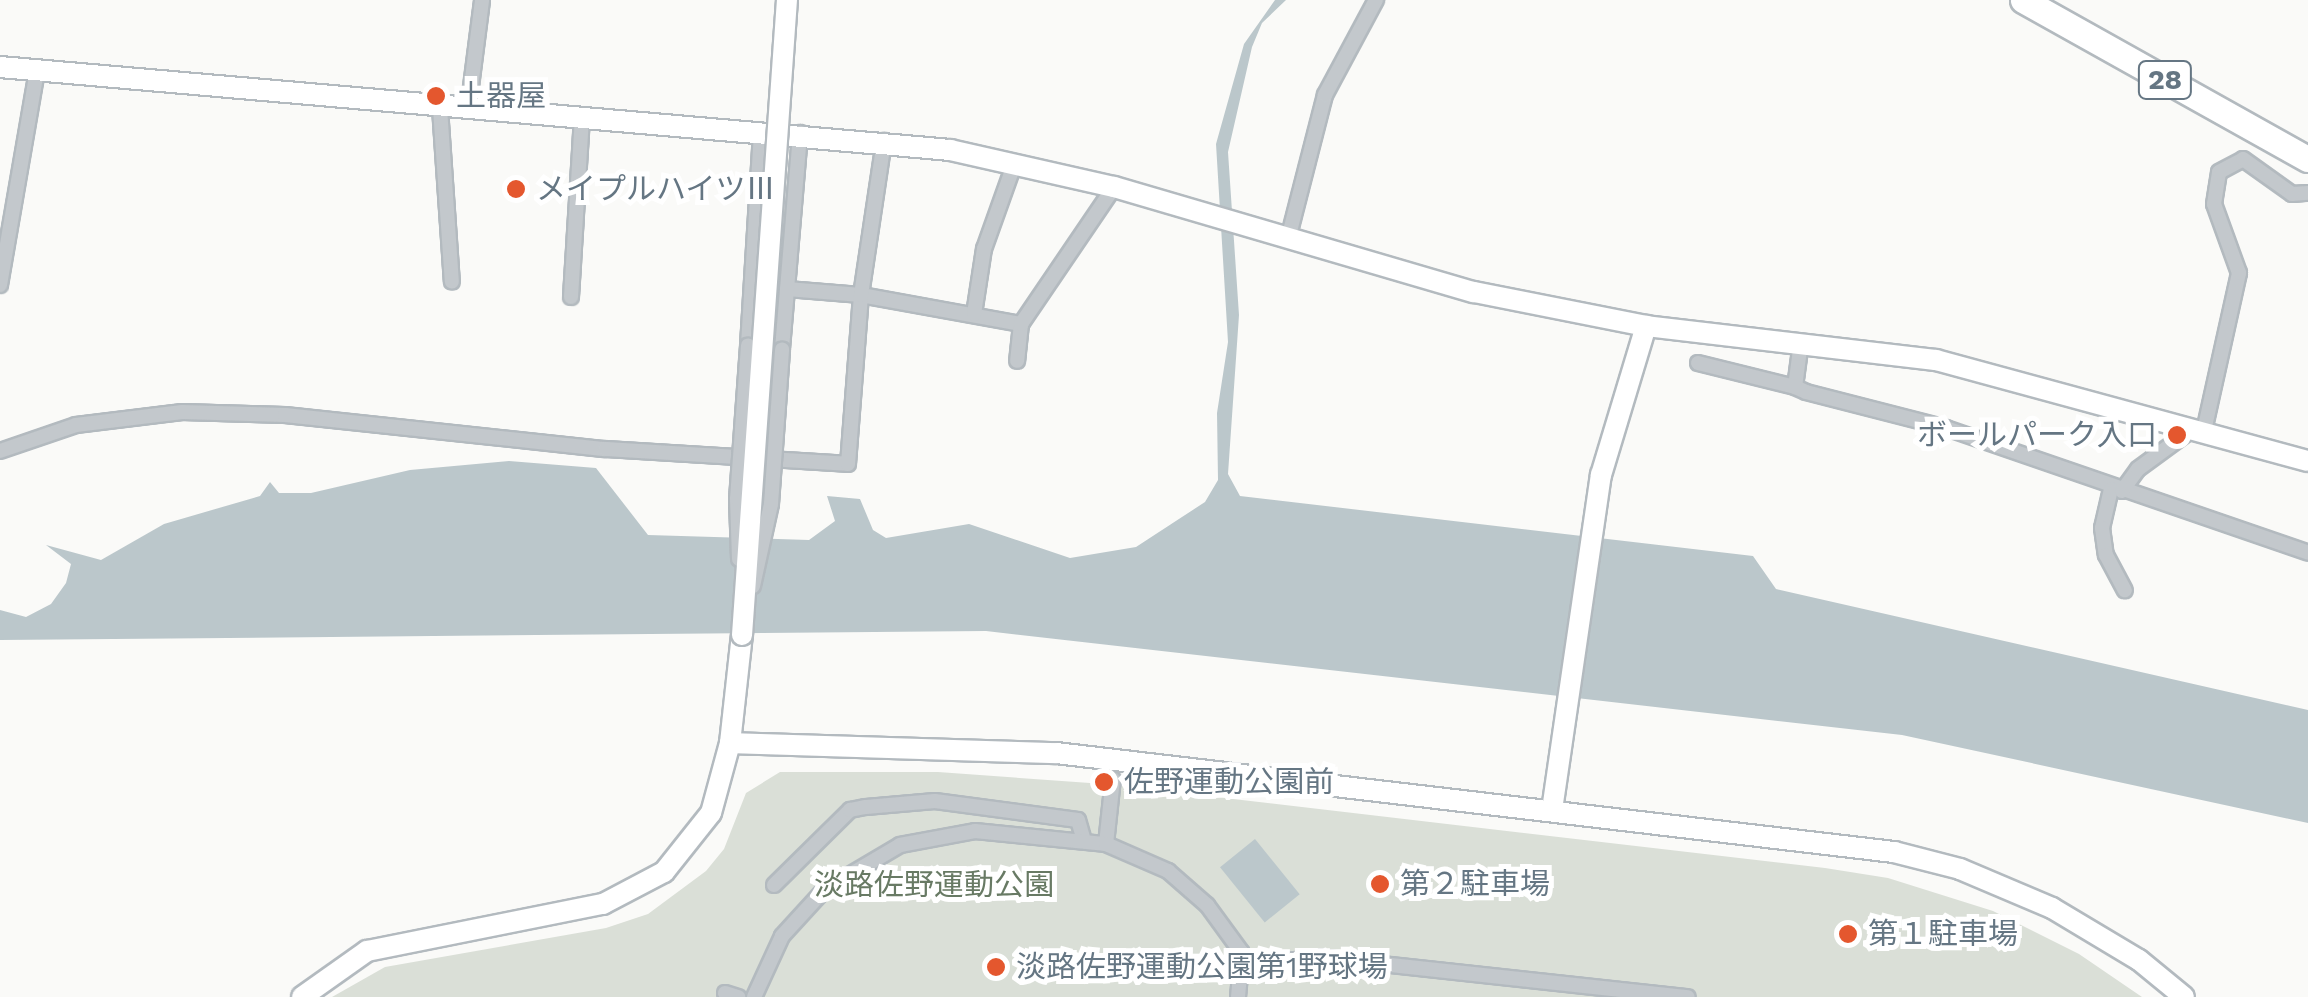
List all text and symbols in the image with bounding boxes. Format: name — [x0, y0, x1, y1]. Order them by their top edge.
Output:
road number: 28 — [2138, 57, 2192, 103]
place label: 土器屋 — [456, 78, 546, 114]
marker: 土器屋 — [425, 85, 447, 107]
place label: メイプルハイツⅢ — [536, 171, 776, 207]
marker: メイプルハイツⅢ — [505, 178, 527, 200]
place label: ボールパーク入口 — [1917, 417, 2157, 453]
marker: ボールパーク入口 — [2166, 424, 2188, 446]
place label: 佐野運動公園前 — [1124, 764, 1334, 800]
marker: 佐野運動公園前 — [1093, 771, 1115, 793]
place label: 第２駐車場 — [1400, 866, 1550, 902]
park label: 淡路佐野運動公園 — [814, 867, 1054, 903]
marker: 第２駐車場 — [1369, 873, 1391, 895]
place label: 第１駐車場 — [1868, 916, 2018, 952]
marker: 第１駐車場 — [1837, 923, 1859, 945]
place label: 淡路佐野運動公園第1野球場 — [1016, 949, 1388, 985]
marker: 淡路佐野運動公園第1野球場 — [985, 956, 1007, 978]

